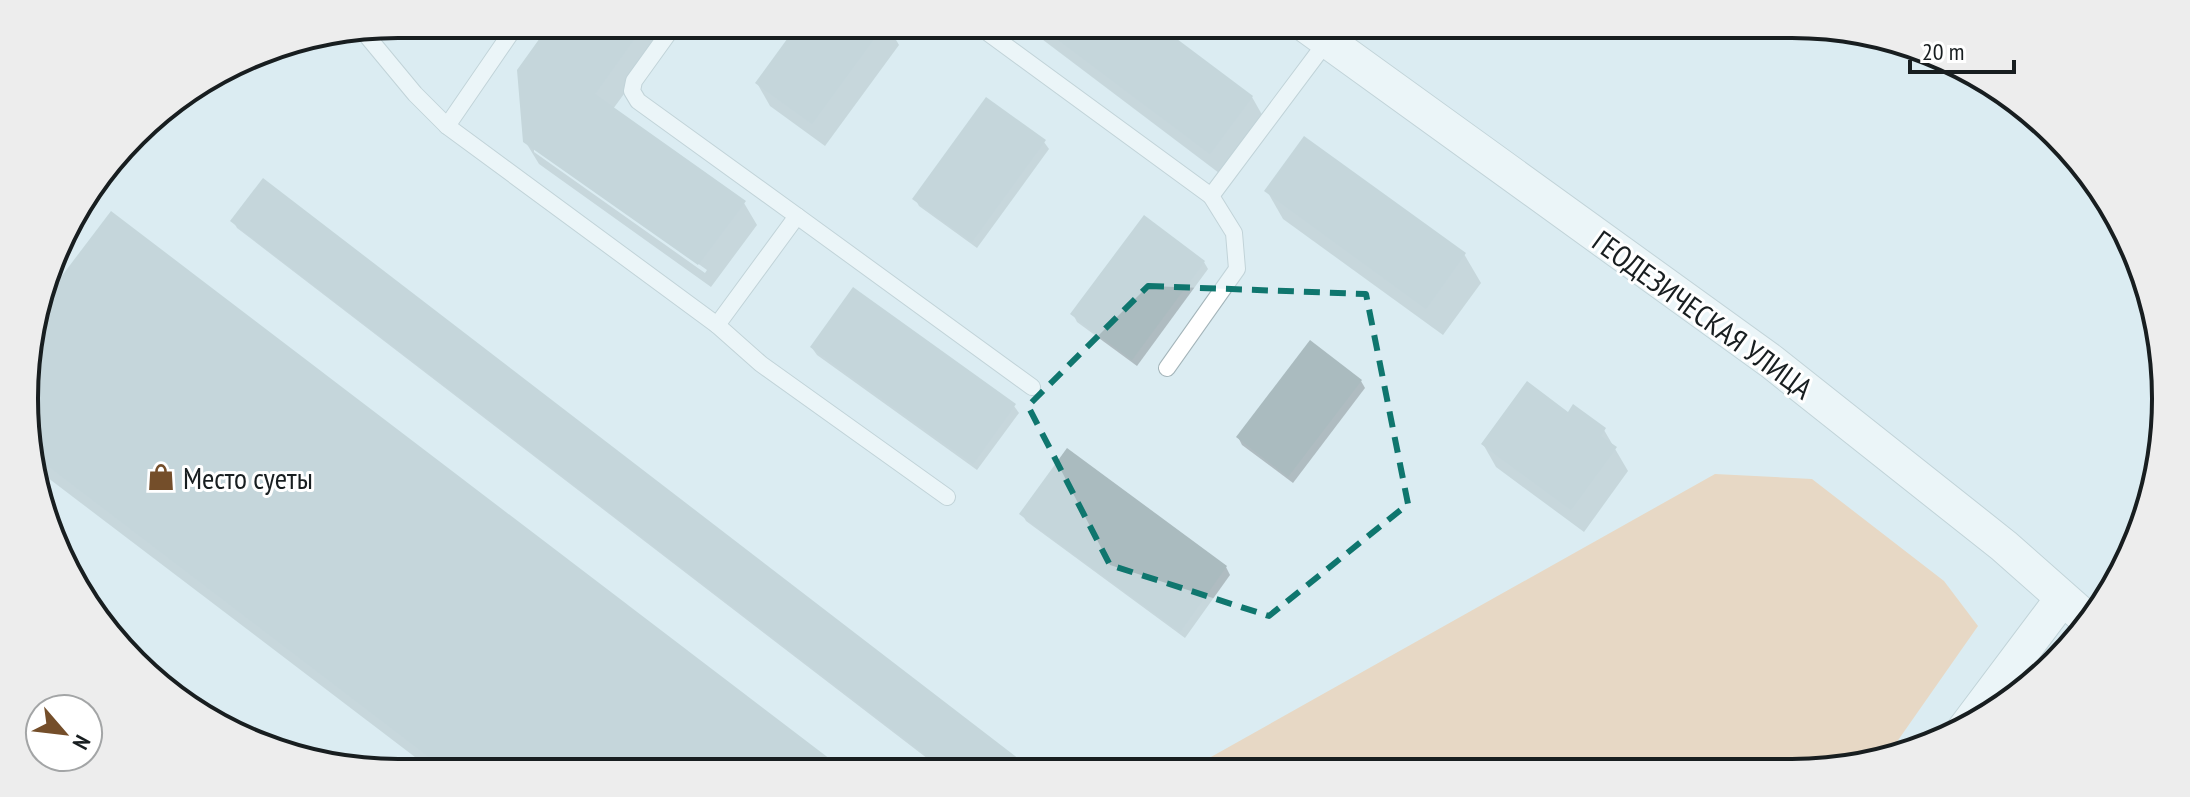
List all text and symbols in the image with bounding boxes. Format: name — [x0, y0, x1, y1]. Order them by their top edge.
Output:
scale bar — [1910, 24, 2014, 74]
text: 20 m — [1922, 36, 1964, 67]
street label: ГЕОДЕЗИЧЕСКАЯ УЛИЦА — [1585, 221, 1821, 407]
place label: Место суеты — [183, 458, 313, 497]
shop icon: Место суеты — [146, 462, 176, 492]
north arrow — [24, 693, 104, 773]
text: N — [67, 731, 97, 754]

